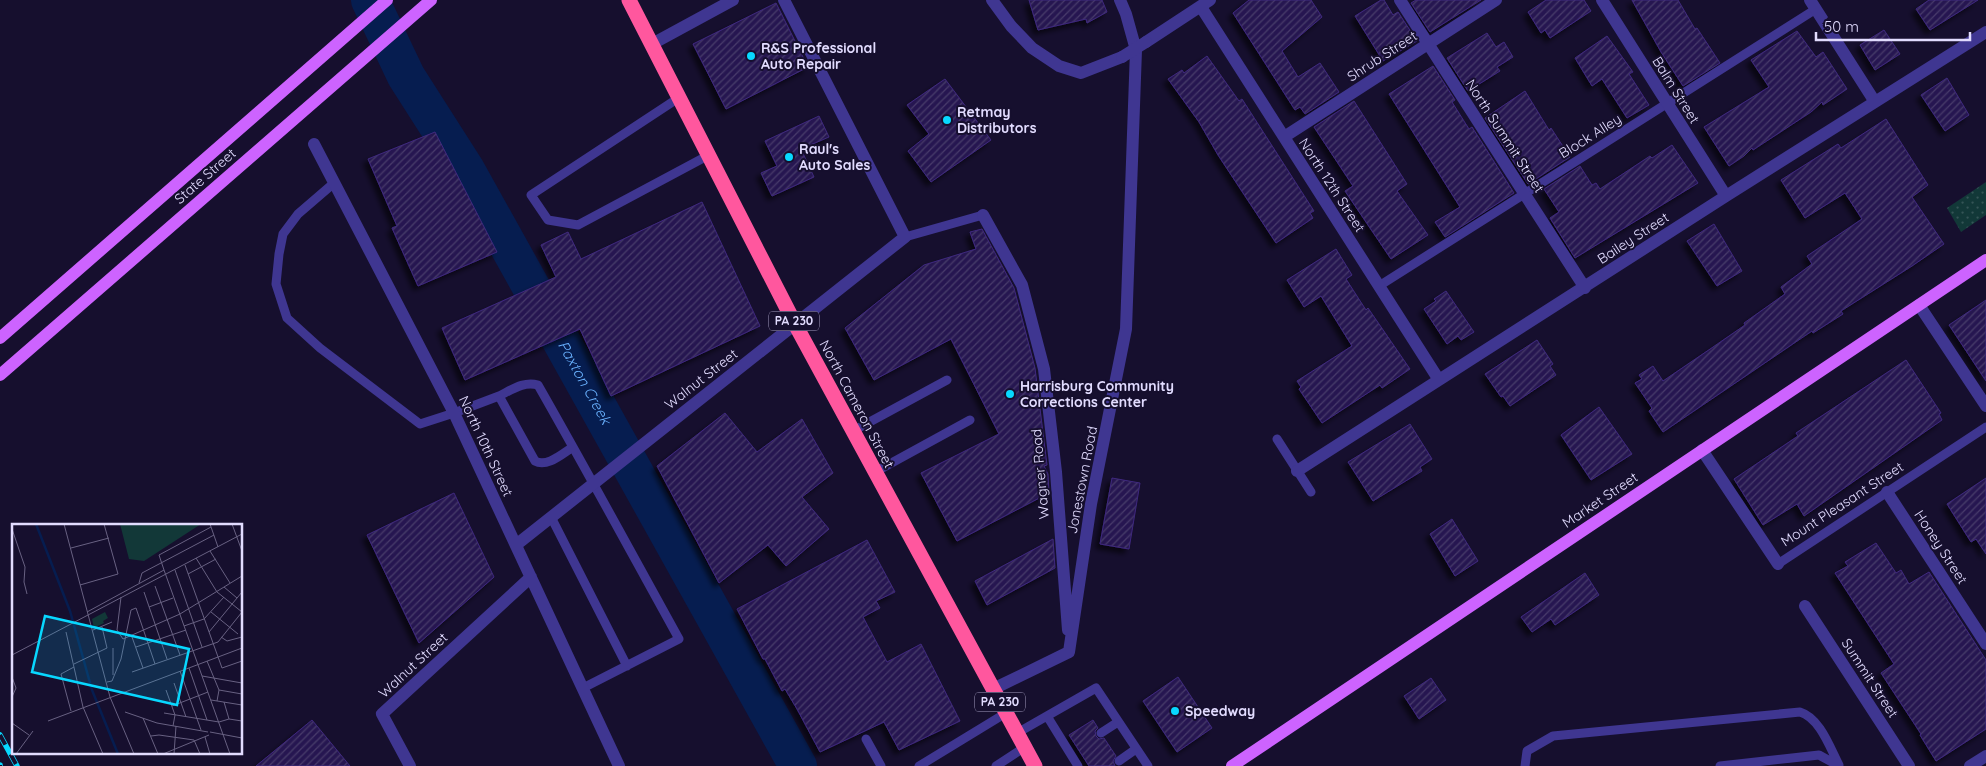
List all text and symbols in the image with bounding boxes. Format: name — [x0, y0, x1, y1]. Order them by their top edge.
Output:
scale bar — [1816, 10, 1970, 42]
text: 50 m — [1824, 17, 1859, 36]
street label: Shrub Street — [1344, 27, 1421, 85]
place label: R&S Professional Auto Repair — [761, 39, 876, 73]
marker: R&S Professional Auto Repair — [745, 50, 757, 62]
street label: Balm Street — [1648, 53, 1704, 127]
street label: North Summit Street — [1462, 76, 1549, 196]
place label: Retmay Distributors — [957, 103, 1037, 137]
street label: Block Alley — [1555, 110, 1625, 162]
marker: Retmay Distributors — [941, 114, 953, 126]
street label: North 12th Street — [1295, 135, 1369, 236]
place label: Raul's Auto Sales — [799, 140, 870, 174]
street label: State Street — [170, 144, 240, 208]
marker: Raul's Auto Sales — [783, 151, 795, 163]
street label: Bailey Street — [1594, 208, 1672, 268]
road number: PA 230 — [769, 312, 819, 331]
water label: Paxton Creek — [554, 337, 617, 429]
street label: North Cameron Street — [816, 337, 899, 471]
street label: Walnut Street — [661, 345, 741, 413]
place label: Harrisburg Community Corrections Center — [1020, 377, 1174, 411]
marker: Harrisburg Community Corrections Center — [1004, 388, 1016, 400]
street label: North 10th Street — [455, 393, 517, 499]
street label: Jonestown Road — [1063, 425, 1101, 535]
street label: Wagner Road — [1027, 428, 1053, 520]
street label: Mount Pleasant Street — [1777, 457, 1907, 550]
street label: Market Street — [1559, 468, 1641, 532]
street label: Honey Street — [1910, 507, 1972, 588]
inset map — [12, 524, 242, 754]
street label: Walnut Street — [375, 628, 451, 702]
street label: Summit Street — [1838, 635, 1903, 721]
road number: PA 230 — [975, 692, 1025, 712]
place label: Speedway — [1185, 702, 1255, 720]
marker: Speedway — [1169, 705, 1181, 717]

